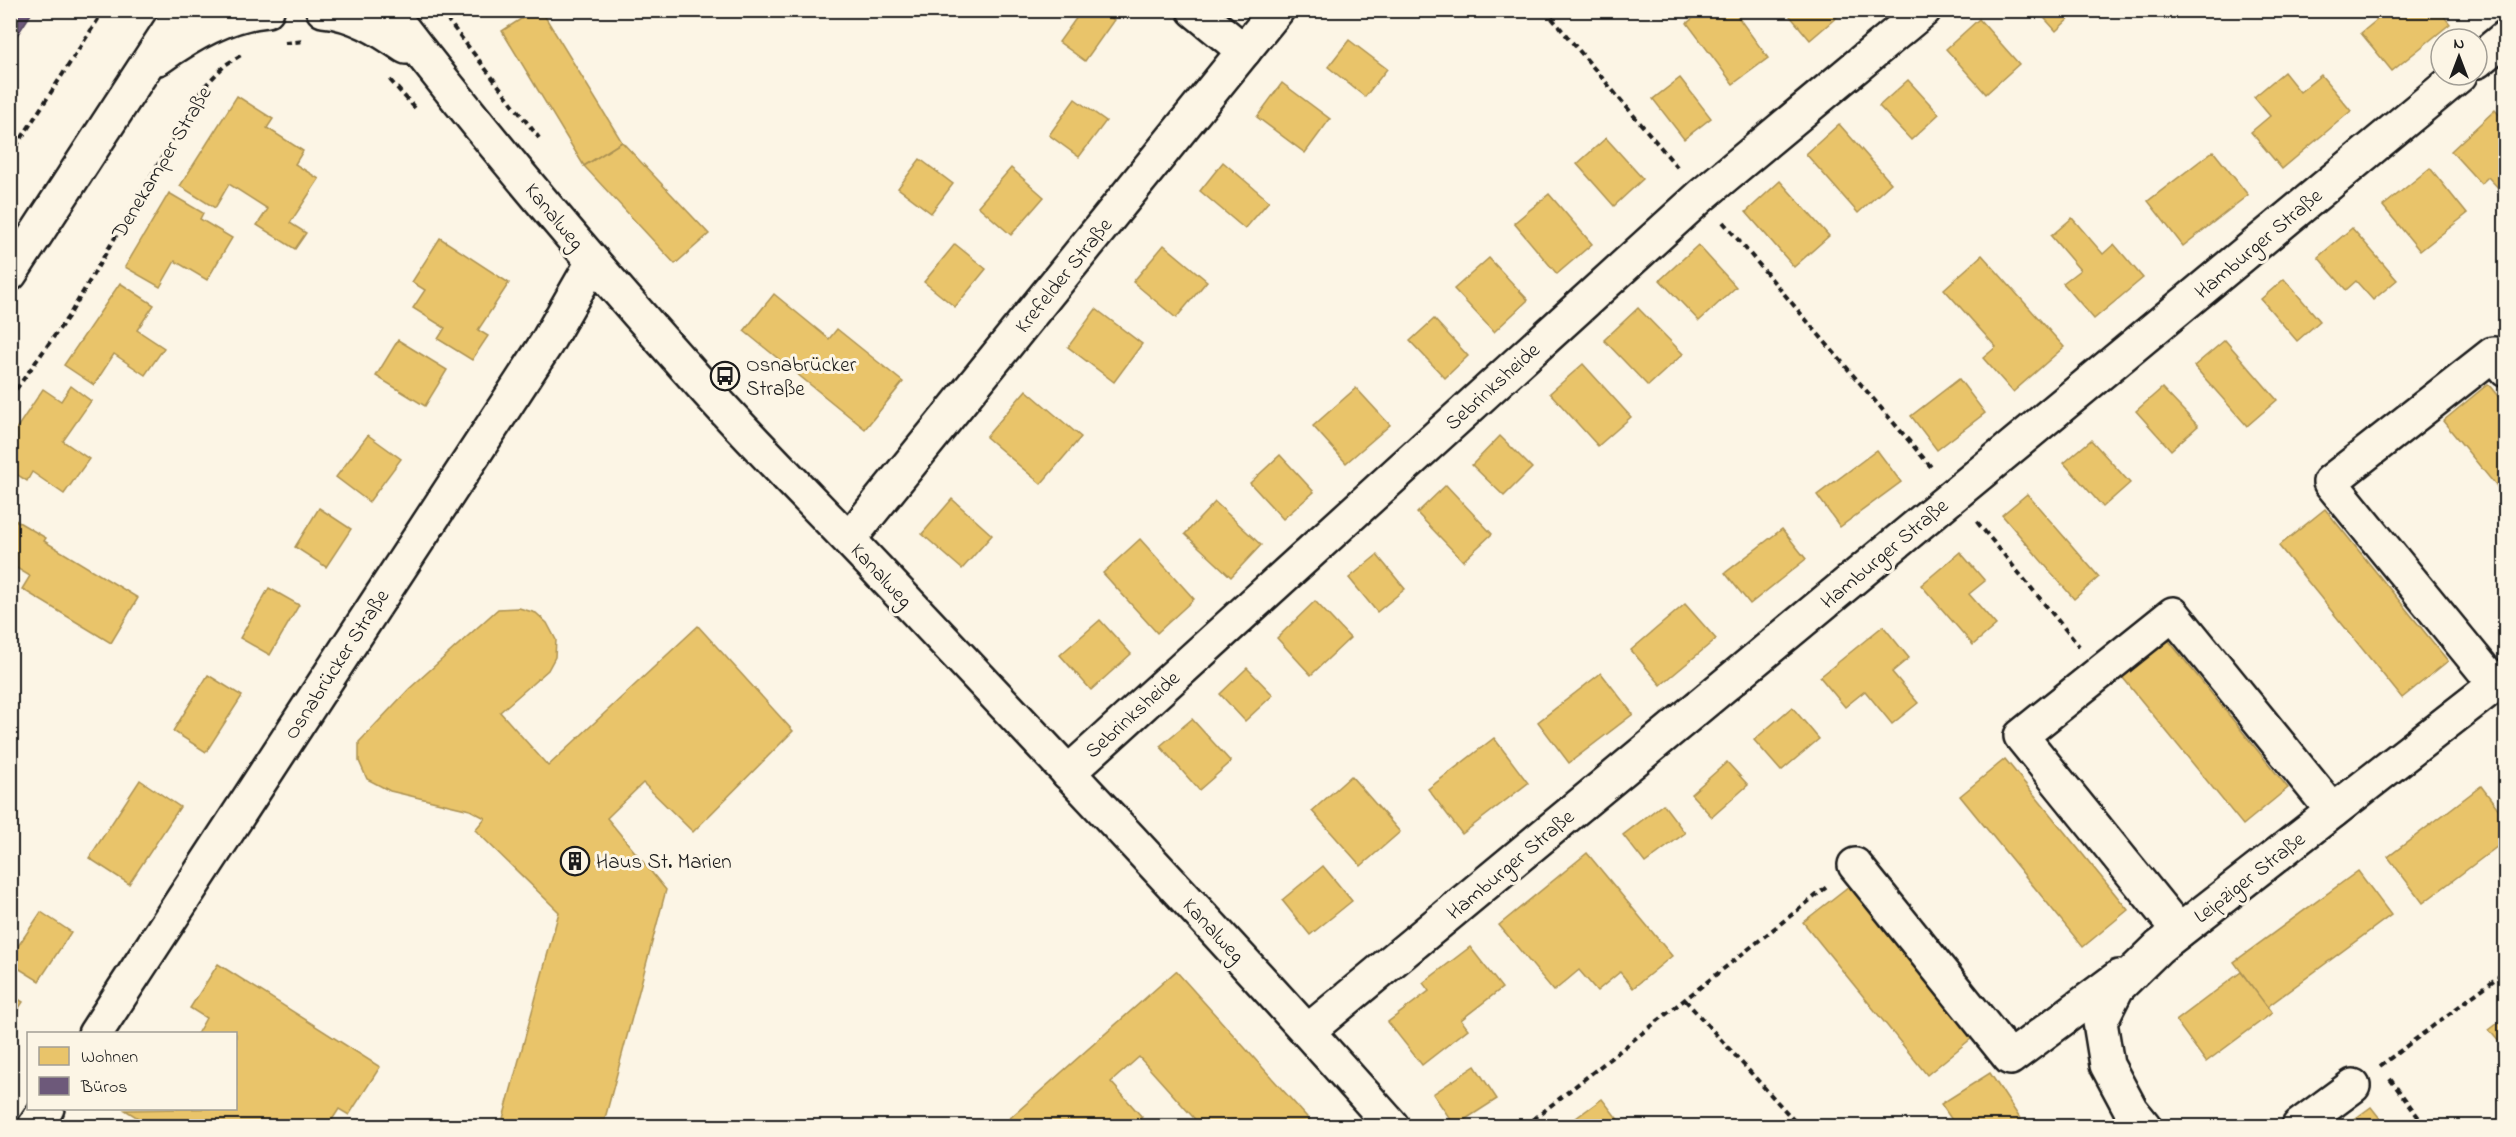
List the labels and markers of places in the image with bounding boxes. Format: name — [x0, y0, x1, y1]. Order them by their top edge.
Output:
place label: Osnabrücker Straße — [746, 351, 857, 405]
bus stop icon: Osnabrücker Straße — [709, 360, 741, 392]
building icon: Haus St. Marien — [559, 845, 591, 877]
place label: Haus St. Marien — [596, 848, 732, 878]

